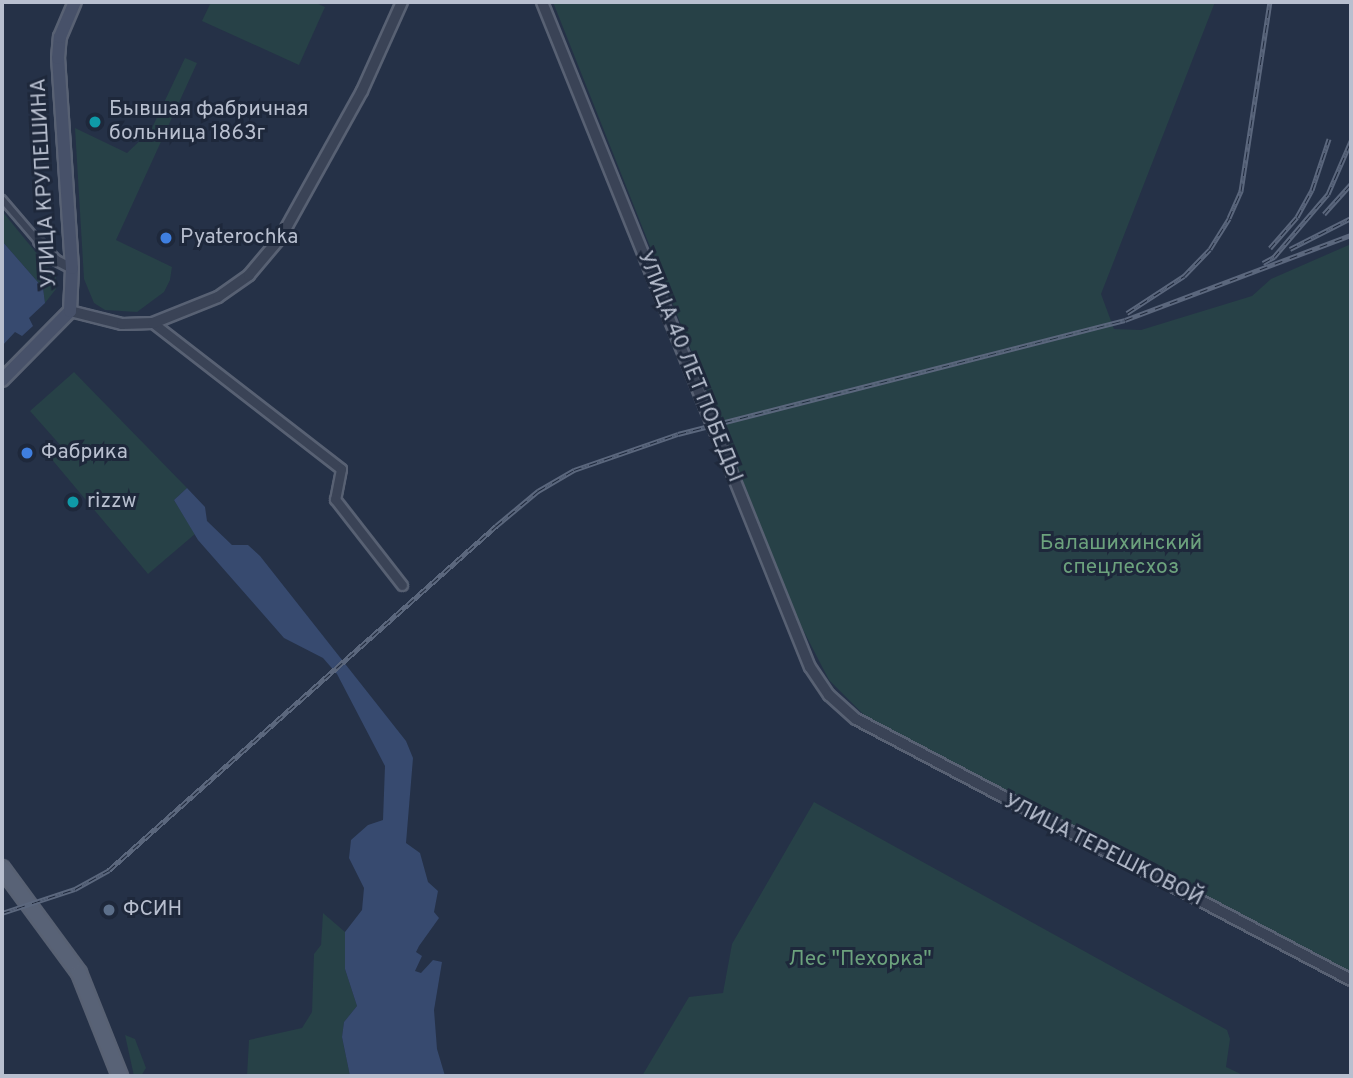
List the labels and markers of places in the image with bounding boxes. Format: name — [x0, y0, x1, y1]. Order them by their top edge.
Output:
place label: Бывшая фабричная больница 1863г — [109, 97, 308, 147]
marker: Бывшая фабричная больница 1863г — [87, 114, 103, 130]
place label: Pyaterochka — [180, 225, 298, 251]
marker: Pyaterochka — [158, 230, 174, 246]
place label: Фабрика — [41, 440, 128, 466]
marker: Фабрика — [19, 445, 35, 461]
place label: rizzw — [87, 489, 136, 515]
marker: rizzw — [65, 494, 81, 510]
place label: ФСИН — [123, 897, 182, 923]
marker: ФСИН — [101, 902, 117, 918]

